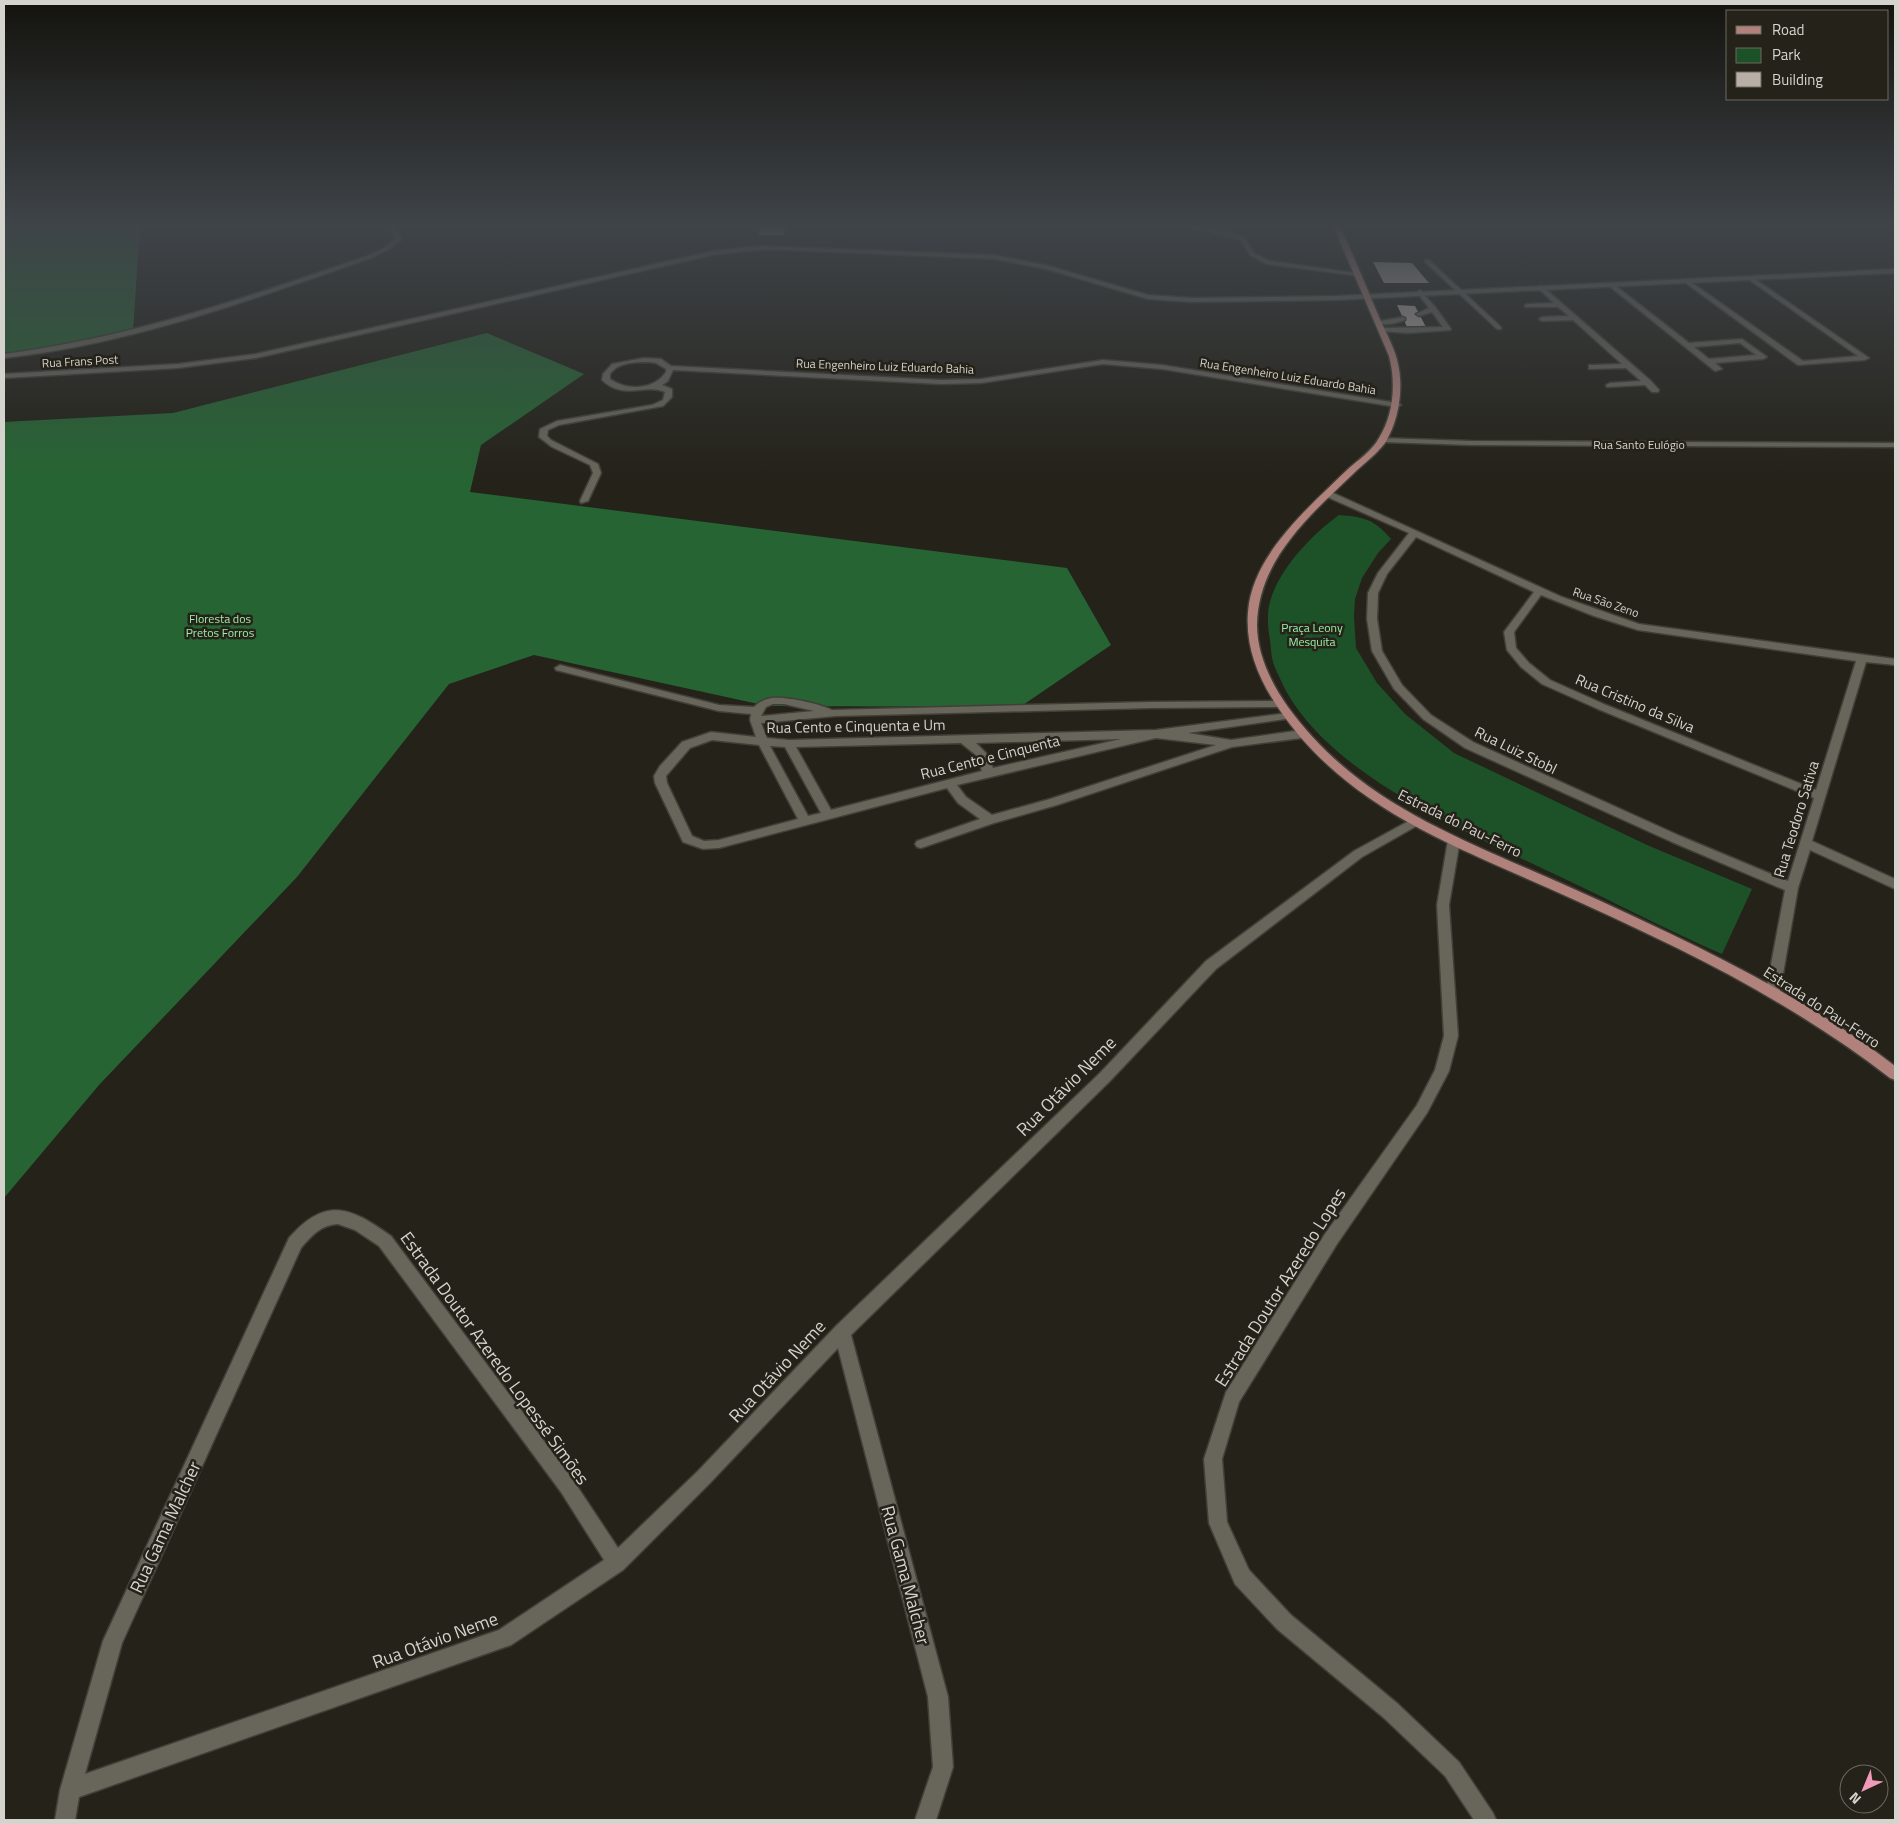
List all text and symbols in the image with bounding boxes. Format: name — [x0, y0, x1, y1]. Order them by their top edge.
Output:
legend — [1726, 10, 1889, 100]
text: Road — [1772, 18, 1804, 41]
text: Park — [1772, 43, 1801, 66]
text: Building — [1772, 68, 1823, 91]
street label: Rua Frans Post — [41, 349, 119, 372]
street label: Rua Engenheiro Luiz Eduardo Bahia — [796, 353, 974, 379]
street label: Rua Engenheiro Luiz Eduardo Bahia — [1199, 353, 1377, 399]
street label: Rua Santo Eulógio — [1593, 435, 1685, 454]
street label: Rua São Zeno — [1570, 582, 1642, 622]
park label: Floresta dos Pretos Forros — [186, 609, 255, 642]
park label: Praça Leony Mesquita — [1281, 618, 1343, 651]
street label: Rua Cristino da Silva — [1572, 667, 1699, 739]
street label: Rua Cento e Cinquenta e Um — [766, 713, 946, 739]
street label: Rua Luiz Stobl — [1471, 720, 1561, 780]
street label: Rua Cento e Cinquenta — [918, 728, 1062, 785]
street label: Rua Teodoro Sativa — [1767, 757, 1825, 880]
street label: Estrada do Pau-Ferro — [1394, 783, 1526, 863]
street label: Estrada do Pau-Ferro — [1759, 960, 1885, 1054]
street label: Rua Otávio Neme — [1010, 1030, 1122, 1142]
street label: Estrada Doutor Azeredo Lopes — [1208, 1182, 1352, 1392]
street label: Estrada Doutor Azeredo Lopessé Simões — [394, 1226, 596, 1490]
street label: Rua Otávio Neme — [722, 1313, 832, 1429]
street label: Rua Gama Malcher — [123, 1457, 207, 1597]
street label: Rua Gama Malcher — [874, 1503, 938, 1647]
street label: Rua Otávio Neme — [368, 1605, 502, 1675]
north arrow — [1839, 1764, 1889, 1814]
text: N — [1844, 1788, 1865, 1810]

